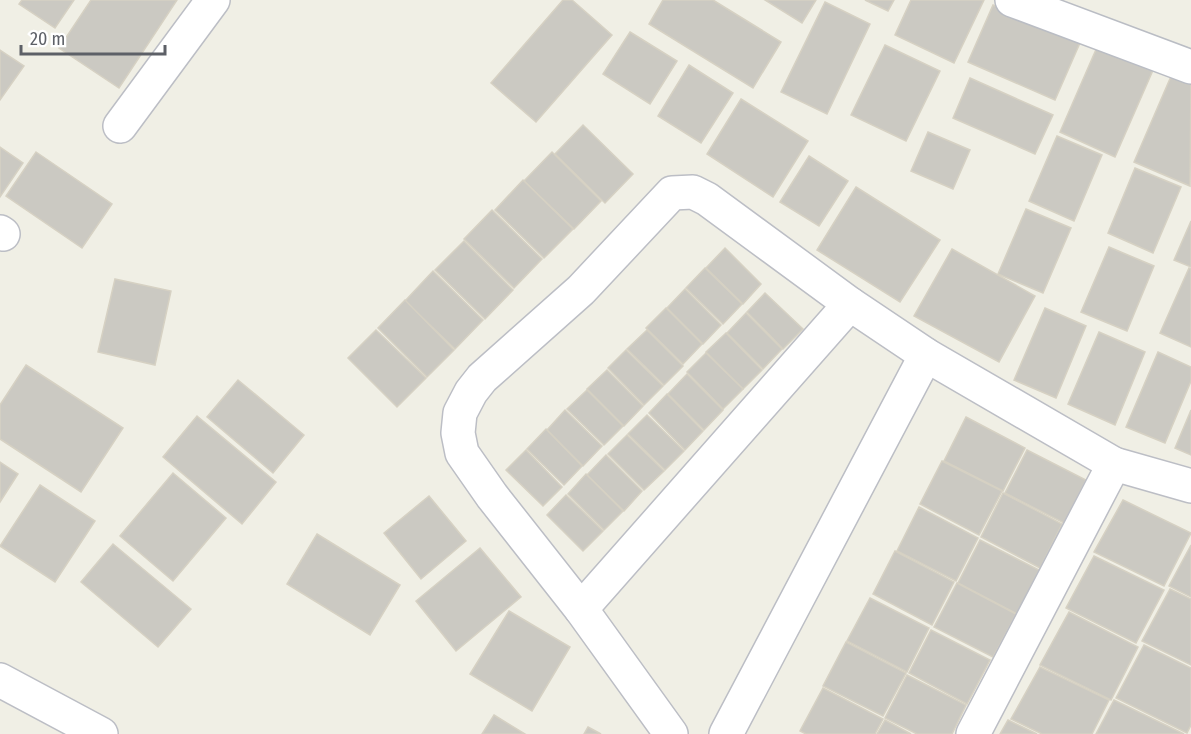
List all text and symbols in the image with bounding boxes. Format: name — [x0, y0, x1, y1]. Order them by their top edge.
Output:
scale bar — [21, 18, 165, 56]
text: 20 m — [30, 28, 65, 50]

